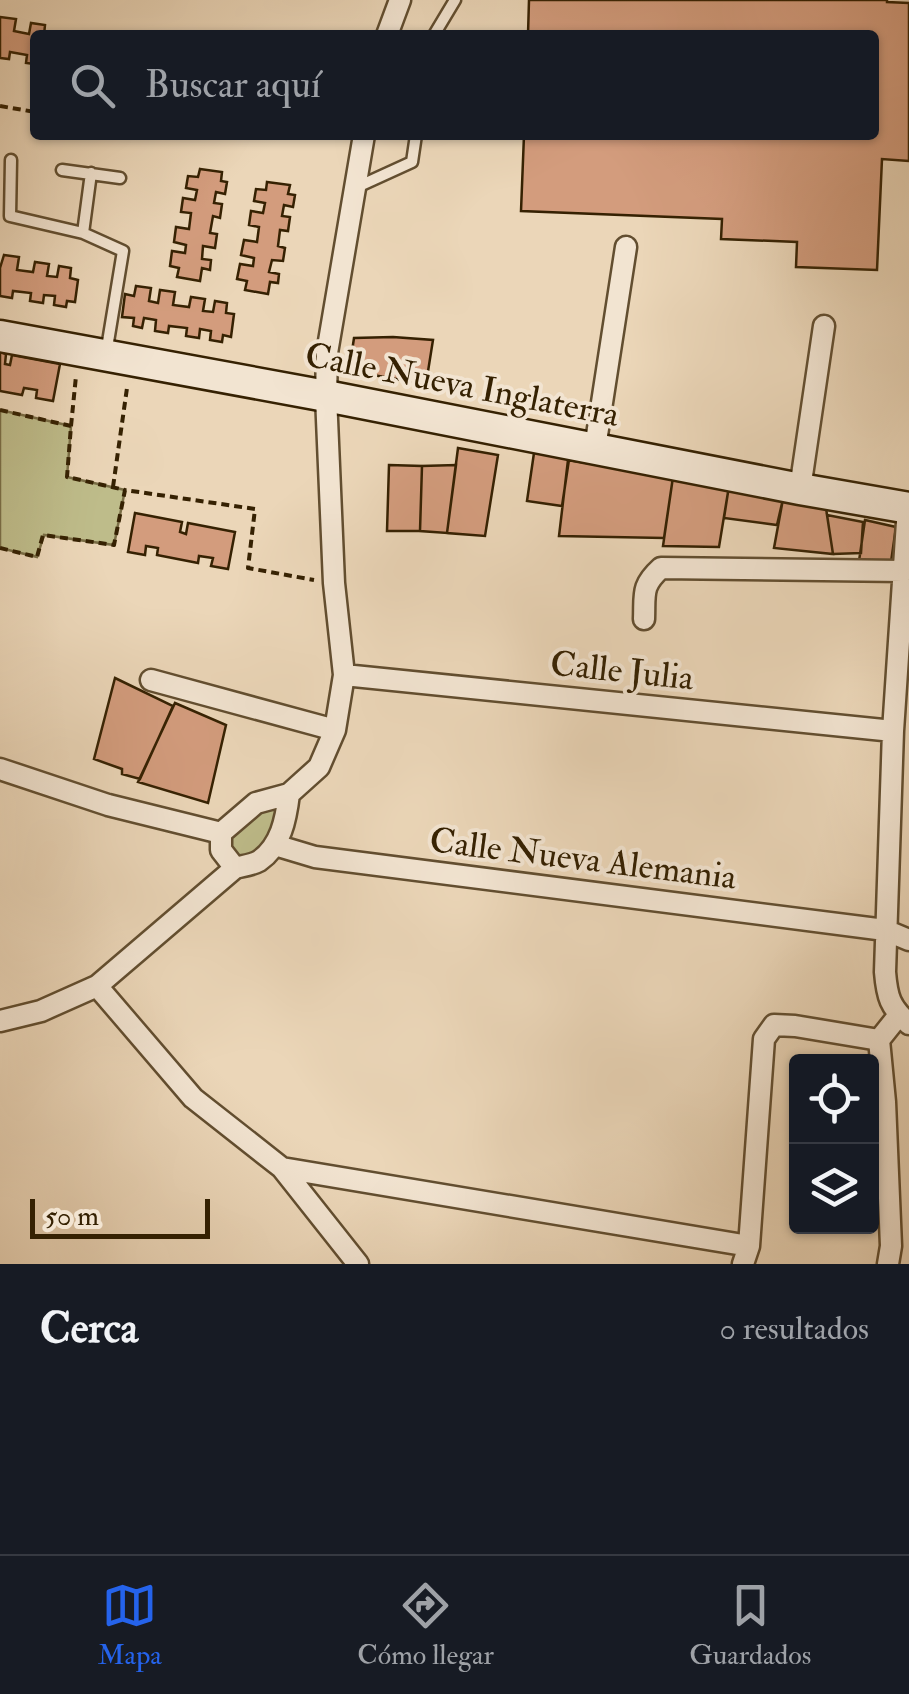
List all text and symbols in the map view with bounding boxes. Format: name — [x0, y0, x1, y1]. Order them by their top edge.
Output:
search box — [30, 30, 879, 140]
icon: search — [65, 58, 120, 113]
text: Buscar aquí — [145, 61, 321, 109]
street label: Calle Nueva Inglaterra — [301, 333, 623, 437]
street label: Calle Julia — [548, 642, 696, 700]
street label: Calle Nueva Alemania — [427, 818, 739, 900]
map controls — [789, 1054, 879, 1234]
button: locate — [789, 1054, 879, 1144]
button: layers — [789, 1144, 879, 1234]
scale bar — [30, 1194, 210, 1238]
text: 50 m — [45, 1199, 99, 1234]
text: Cerca — [40, 1303, 138, 1355]
text: 0 resultados — [719, 1309, 869, 1349]
tab: Mapa — [98, 1578, 162, 1673]
tab: Cómo llegar — [357, 1578, 494, 1673]
tab: Guardados — [689, 1578, 811, 1673]

